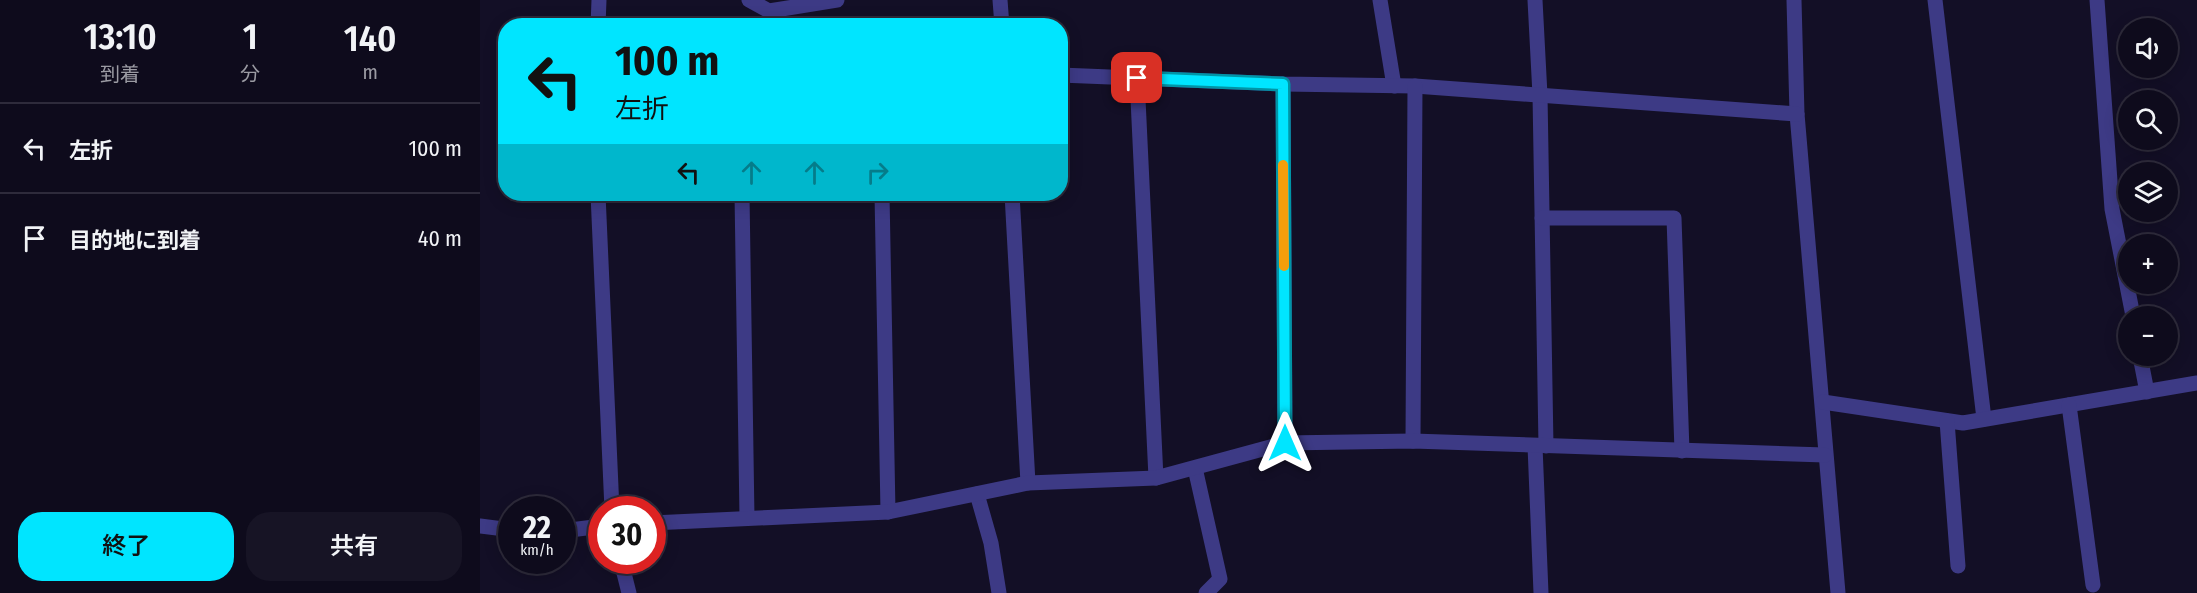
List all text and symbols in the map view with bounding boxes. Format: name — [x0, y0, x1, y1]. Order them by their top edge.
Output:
text: 13:10 — [84, 15, 157, 59]
text: 1 — [243, 15, 258, 59]
text: 140 — [344, 17, 396, 61]
map controls — [2118, 18, 2178, 366]
button: sound — [2118, 18, 2178, 78]
text: 100 m — [615, 36, 719, 86]
icon: left — [516, 42, 594, 120]
pin — [1111, 52, 1162, 103]
text: m — [362, 60, 378, 84]
icon: arrive — [1120, 61, 1153, 94]
text: 到着 — [100, 62, 140, 86]
text: 分 — [240, 62, 260, 86]
button: search — [2118, 90, 2178, 150]
text: 左折 — [615, 93, 669, 125]
icon: left — [18, 132, 51, 165]
text: 100 m — [408, 135, 462, 162]
text: 左折 — [69, 137, 113, 164]
icon: left — [672, 156, 705, 189]
icon: ahead — [735, 156, 768, 189]
icon: ahead — [798, 156, 831, 189]
icon: right — [861, 156, 894, 189]
button: layers — [2118, 162, 2178, 222]
icon: arrive — [18, 222, 51, 255]
text: 40 m — [418, 225, 462, 252]
text: 目的地に到着 — [69, 227, 201, 254]
button: + — [2118, 234, 2178, 294]
button: − — [2118, 306, 2178, 366]
position arrow — [1253, 411, 1317, 475]
speed limit sign: 30 — [588, 496, 666, 574]
text: 22 — [523, 510, 551, 546]
button: 終了 — [18, 512, 234, 581]
button: 共有 — [246, 512, 462, 581]
text: km/h — [520, 541, 554, 559]

